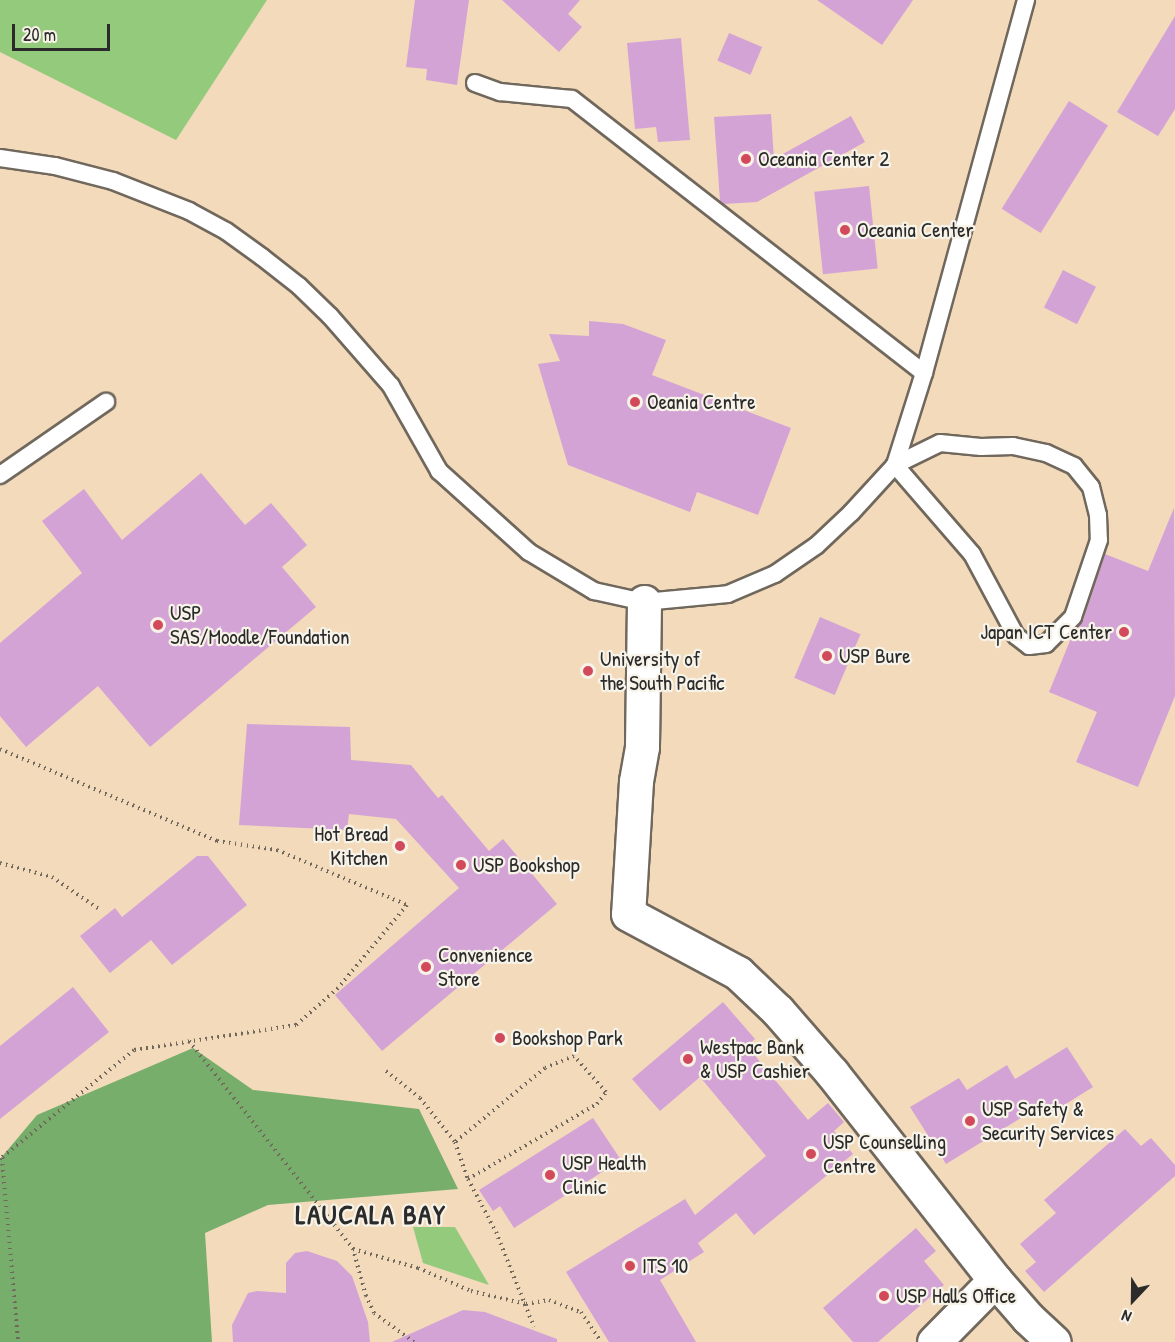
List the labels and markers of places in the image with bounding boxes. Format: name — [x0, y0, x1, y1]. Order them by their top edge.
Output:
place label: Oceania Center 2 — [758, 146, 889, 172]
marker: Oceania Center 2 — [739, 152, 753, 166]
place label: Oceania Center — [857, 217, 974, 243]
marker: Oceania Center — [838, 223, 852, 237]
place label: Oeania Centre — [647, 389, 756, 415]
marker: Oeania Centre — [628, 395, 642, 409]
place label: USP SAS/Moodle/Foundation — [170, 600, 349, 650]
marker: USP SAS/Moodle/Foundation — [151, 618, 165, 632]
place label: Japan ICT Center — [980, 619, 1112, 645]
marker: Japan ICT Center — [1117, 625, 1131, 639]
place label: USP Bure — [839, 643, 911, 669]
place label: University of the South Pacific — [600, 646, 724, 696]
marker: USP Bure — [820, 649, 834, 663]
marker: University of the South Pacific — [581, 664, 595, 678]
place label: Hot Bread Kitchen — [314, 821, 388, 871]
marker: Hot Bread Kitchen — [393, 839, 407, 853]
place label: USP Bookshop — [473, 852, 580, 878]
marker: USP Bookshop — [454, 858, 468, 872]
place label: Convenience Store — [438, 942, 533, 992]
marker: Convenience Store — [419, 960, 433, 974]
place label: Bookshop Park — [512, 1025, 623, 1051]
marker: Bookshop Park — [493, 1031, 507, 1045]
place label: Westpac Bank & USP Cashier — [700, 1034, 810, 1084]
marker: Westpac Bank & USP Cashier — [681, 1052, 695, 1066]
place label: USP Safety & Security Services — [982, 1096, 1114, 1146]
marker: USP Safety & Security Services — [963, 1114, 977, 1128]
place label: USP Counselling Centre — [823, 1129, 946, 1179]
marker: USP Counselling Centre — [804, 1147, 818, 1161]
place label: USP Health Clinic — [562, 1150, 646, 1200]
marker: USP Health Clinic — [543, 1168, 557, 1182]
place label: ITS 10 — [642, 1253, 688, 1279]
marker: ITS 10 — [623, 1259, 637, 1273]
place label: USP Halls Office — [896, 1283, 1016, 1309]
marker: USP Halls Office — [877, 1289, 891, 1303]

